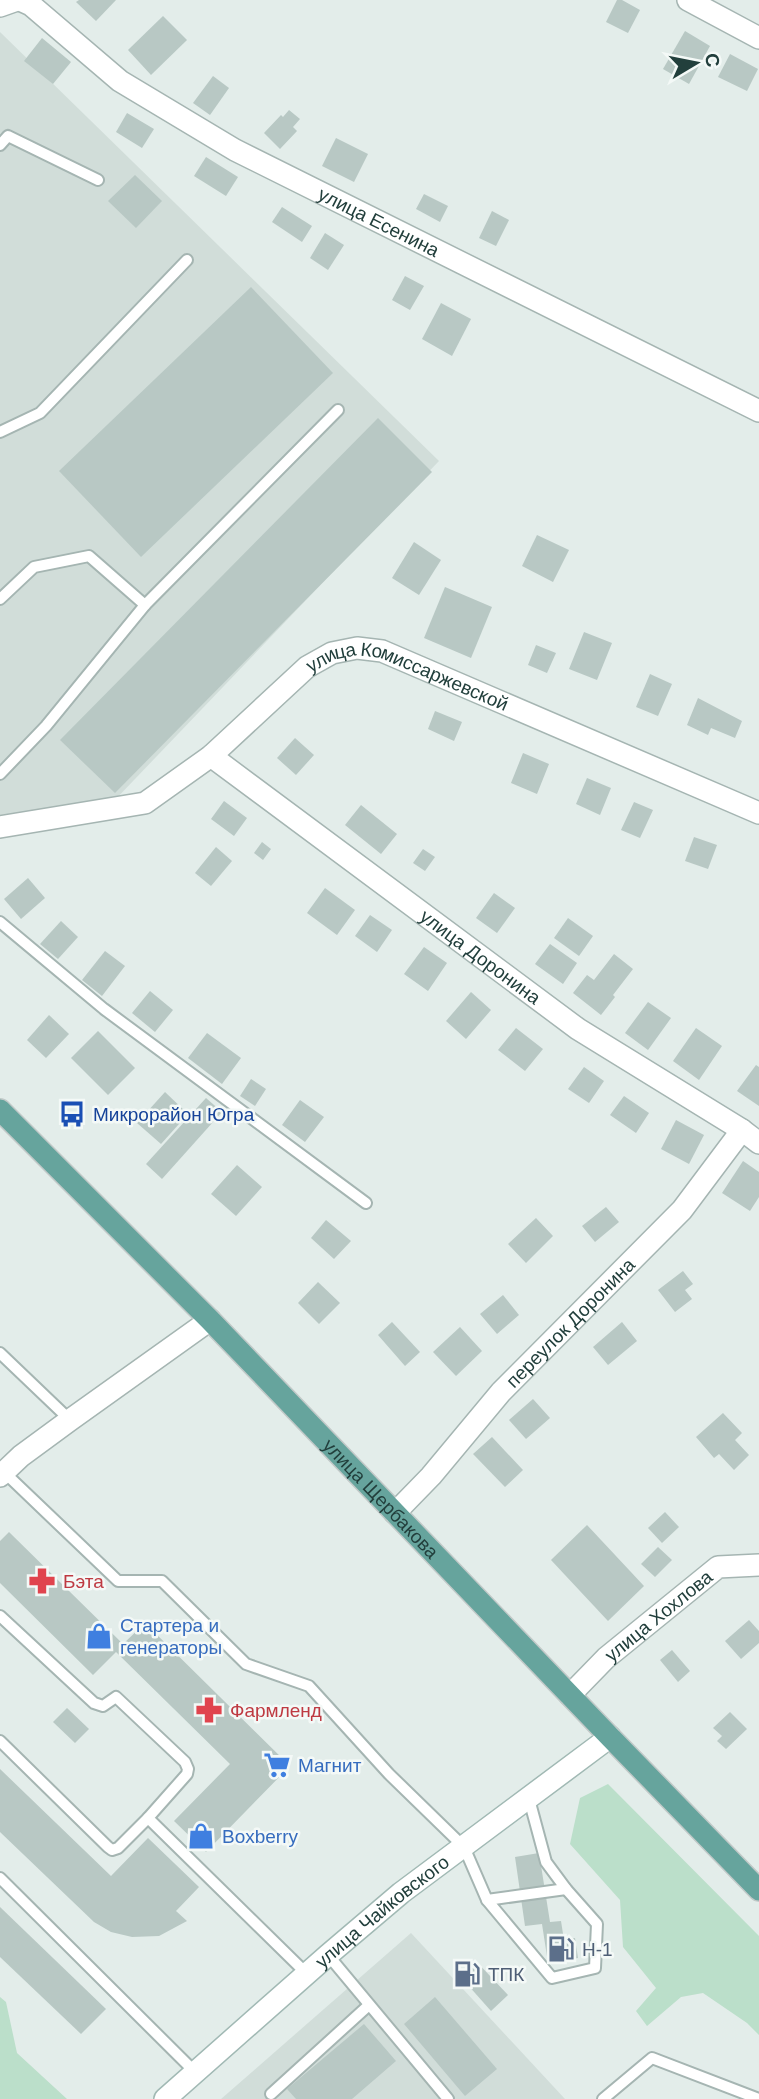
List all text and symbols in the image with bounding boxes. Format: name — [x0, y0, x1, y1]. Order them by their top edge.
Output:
north arrow — [661, 28, 731, 98]
text: С — [701, 52, 724, 69]
street label: улица Есенина — [315, 183, 443, 261]
street label: улица Комиссаржевской — [302, 637, 512, 715]
street label: улица Доронина — [416, 905, 545, 1008]
bus stop icon: Микрорайон Югра — [57, 1099, 87, 1129]
place label: Микрорайон Югра — [93, 1104, 255, 1125]
street label: переулок Доронина — [502, 1253, 639, 1391]
street label: улица Щербакова — [319, 1434, 443, 1563]
street label: улица Хохлова — [600, 1565, 717, 1665]
pharmacy icon: Бэта — [27, 1566, 57, 1596]
place label: Бэта — [63, 1571, 104, 1592]
place label: Стартера и генераторы — [120, 1615, 222, 1658]
shop icon: Стартера и генераторы — [84, 1621, 114, 1651]
pharmacy icon: Фармленд — [194, 1695, 224, 1725]
place label: Фармленд — [230, 1700, 322, 1721]
supermarket icon: Магнит — [262, 1750, 292, 1780]
place label: Магнит — [298, 1755, 362, 1776]
shop icon: Boxberry — [186, 1821, 216, 1851]
place label: Boxberry — [222, 1826, 299, 1847]
street label: улица Чайковского — [311, 1851, 453, 1972]
fuel station icon: Н-1 — [546, 1934, 576, 1964]
place label: Н-1 — [582, 1939, 613, 1960]
fuel station icon: ТПК — [452, 1959, 482, 1989]
place label: ТПК — [488, 1964, 524, 1985]

